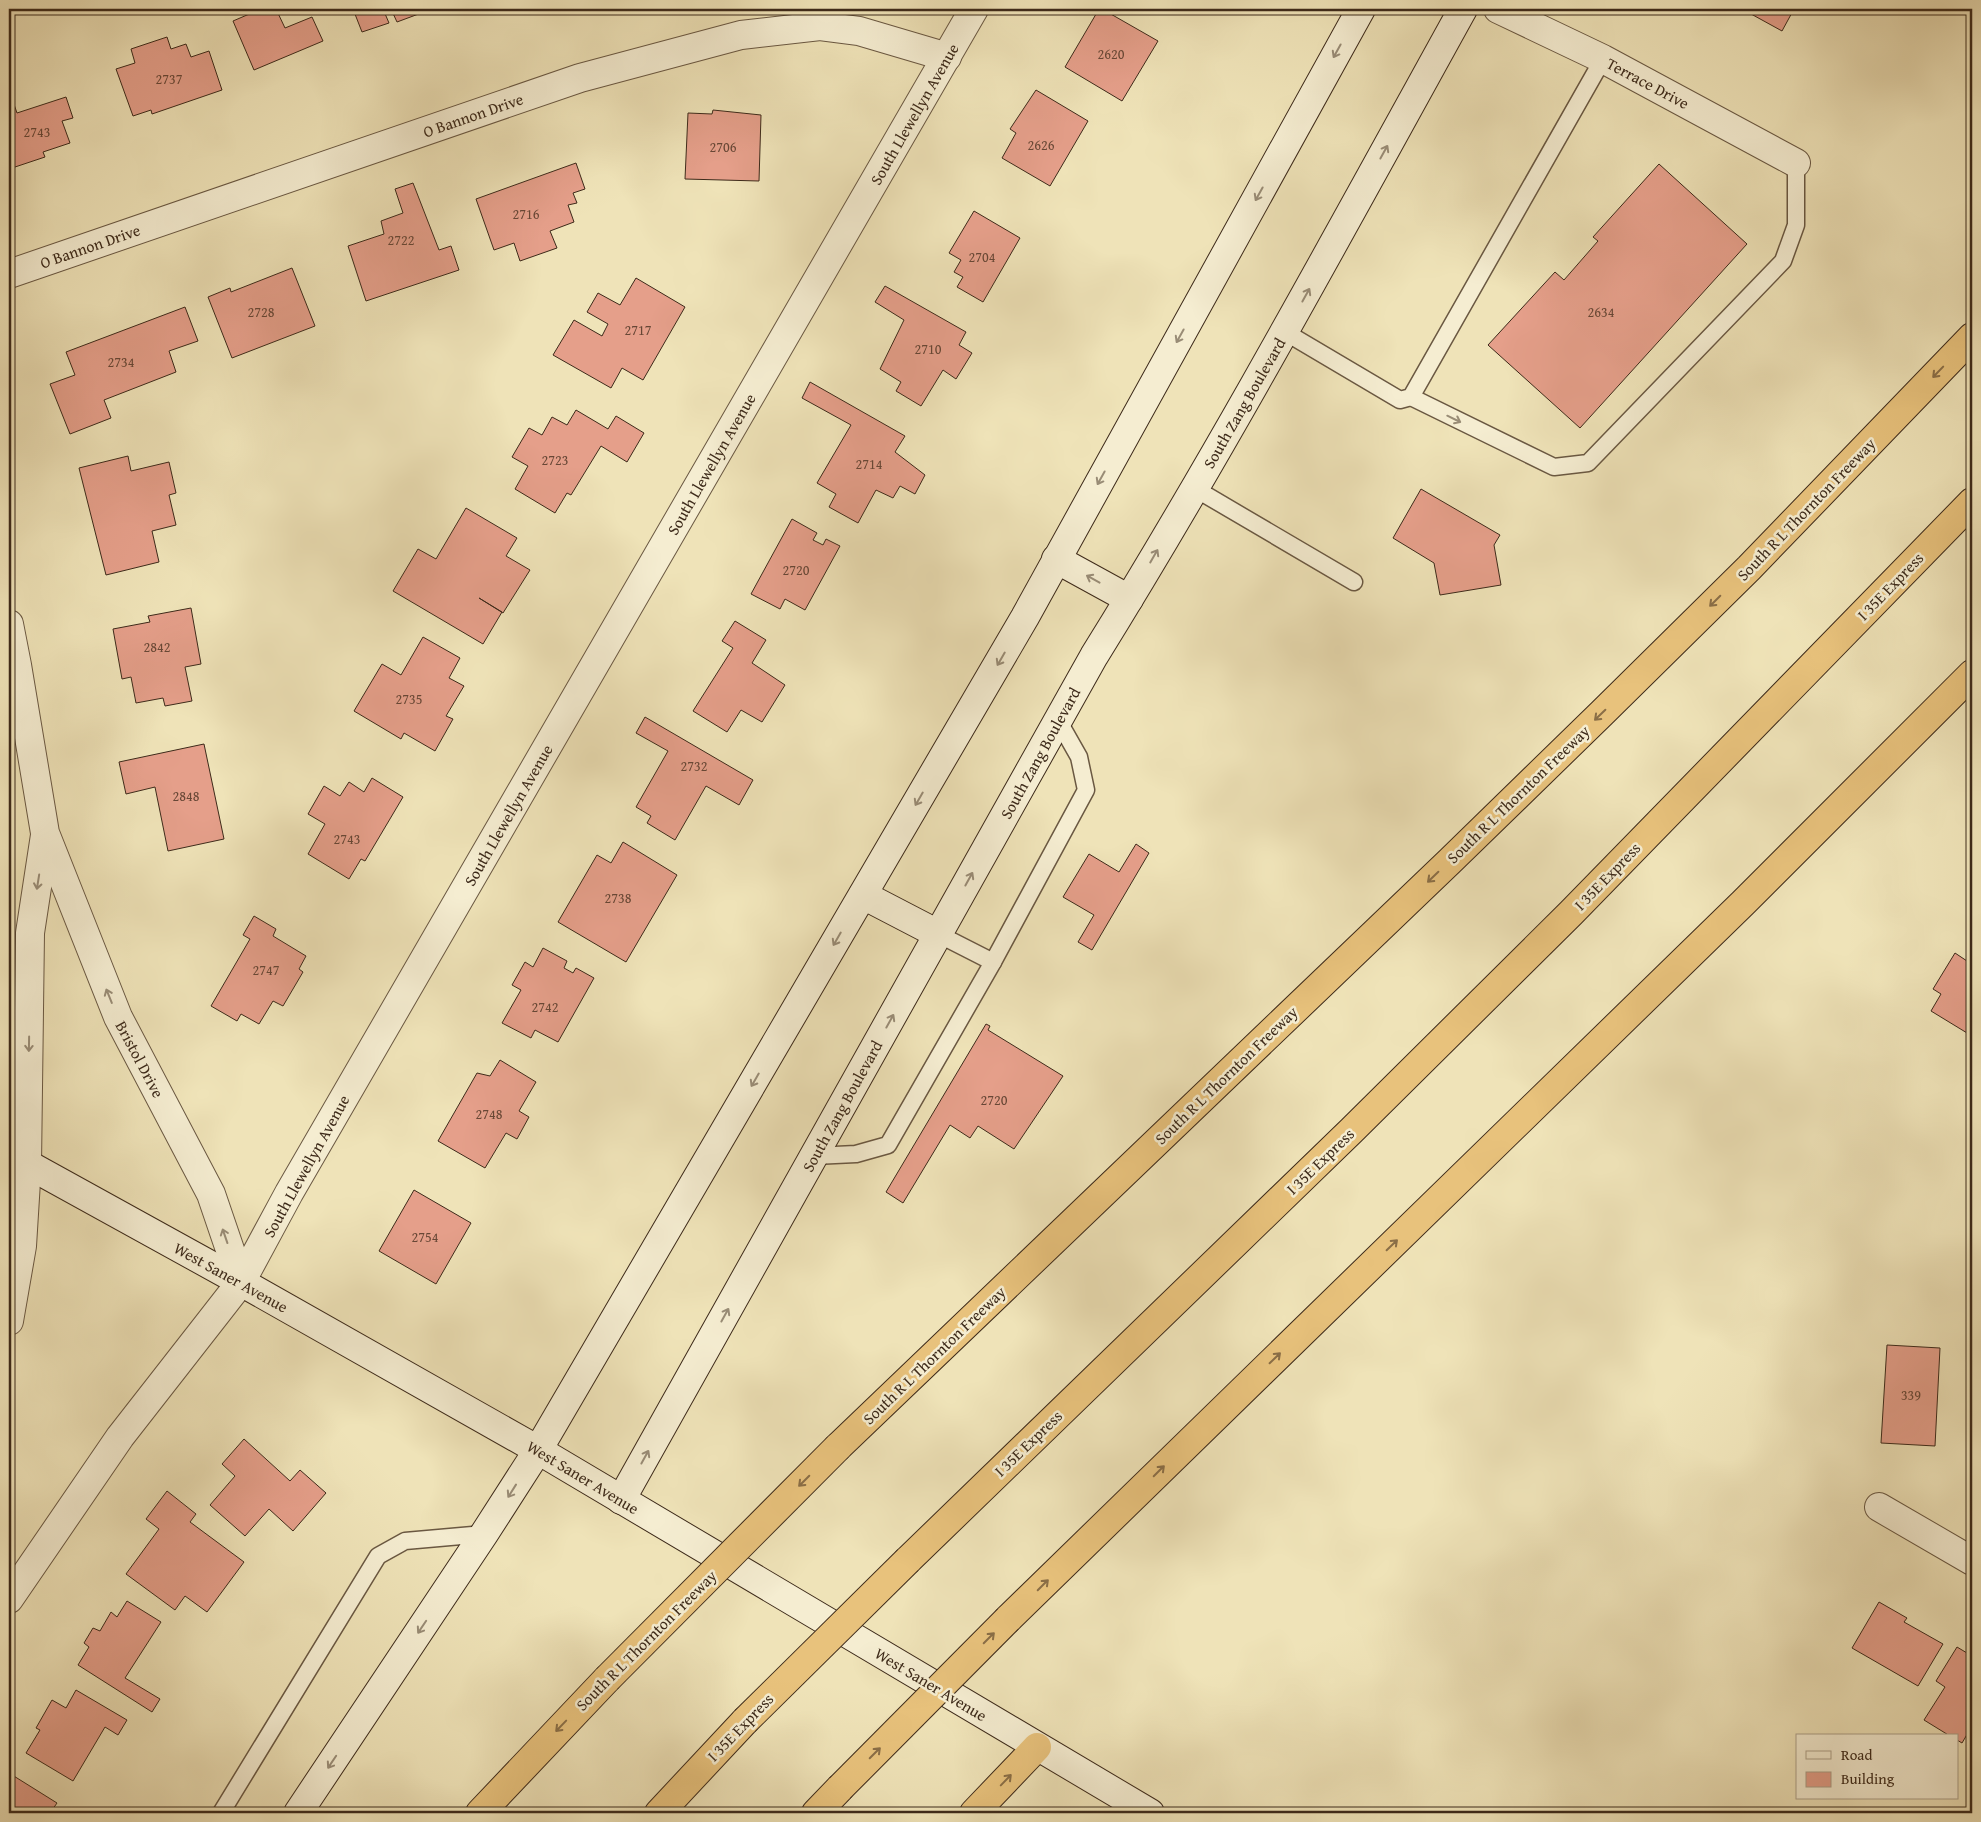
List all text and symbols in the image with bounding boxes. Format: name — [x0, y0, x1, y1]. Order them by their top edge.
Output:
street label: South Llewellyn Avenue — [864, 39, 964, 189]
house number: 2620 — [1098, 44, 1125, 64]
one-way arrow — [1332, 44, 1342, 58]
street label: Terrace Drive — [1602, 51, 1694, 115]
house number: 2737 — [156, 69, 183, 89]
street label: O Bannon Drive — [420, 87, 526, 143]
house number: 2743 — [24, 122, 50, 142]
house number: 2626 — [1028, 135, 1055, 155]
house number: 2706 — [710, 137, 737, 157]
one-way arrow — [1379, 145, 1389, 160]
one-way arrow — [1253, 186, 1263, 200]
house number: 2716 — [513, 204, 540, 224]
street label: O Bannon Drive — [37, 218, 143, 274]
house number: 2722 — [388, 230, 414, 250]
house number: 2704 — [969, 247, 996, 267]
one-way arrow — [1301, 287, 1311, 302]
house number: 2728 — [248, 302, 275, 322]
house number: 2634 — [1588, 302, 1615, 322]
house number: 2717 — [625, 320, 652, 340]
one-way arrow — [1175, 328, 1185, 343]
street label: South Zang Boulevard — [1197, 333, 1291, 473]
house number: 2710 — [915, 339, 942, 359]
house number: 2734 — [108, 352, 135, 372]
one-way arrow — [1932, 365, 1944, 378]
street label: South Llewellyn Avenue — [661, 389, 761, 539]
one-way arrow — [1447, 414, 1462, 424]
street label: South R L Thornton Freeway — [1731, 432, 1881, 586]
house number: 2723 — [542, 450, 568, 470]
house number: 2714 — [856, 454, 883, 474]
one-way arrow — [1096, 470, 1106, 485]
street label: I 35E Express — [1851, 546, 1929, 626]
one-way arrow — [1149, 549, 1159, 564]
house number: 2720 — [783, 560, 810, 580]
one-way arrow — [1086, 573, 1101, 583]
one-way arrow — [1709, 595, 1722, 607]
house number: 2842 — [144, 637, 170, 657]
one-way arrow — [995, 651, 1005, 665]
street label: South Zang Boulevard — [994, 682, 1086, 823]
house number: 2735 — [396, 689, 422, 709]
one-way arrow — [1593, 709, 1606, 721]
street label: South R L Thornton Freeway — [1441, 719, 1595, 869]
street label: South Llewellyn Avenue — [458, 740, 558, 890]
house number: 2732 — [681, 756, 707, 776]
house number: 2848 — [173, 786, 200, 806]
one-way arrow — [913, 791, 923, 806]
house number: 2743 — [334, 829, 360, 849]
street label: I 35E Express — [1568, 836, 1646, 916]
one-way arrow — [1427, 871, 1439, 883]
one-way arrow — [964, 872, 974, 887]
one-way arrow — [33, 873, 43, 889]
house number: 2738 — [605, 888, 632, 908]
one-way arrow — [831, 932, 841, 946]
house number: 2747 — [253, 960, 280, 980]
one-way arrow — [104, 989, 113, 1004]
house number: 2742 — [532, 997, 558, 1017]
street label: South R L Thornton Freeway — [1149, 1000, 1303, 1150]
one-way arrow — [885, 1014, 895, 1029]
street label: Bristol Drive — [110, 1016, 170, 1102]
one-way arrow — [24, 1035, 34, 1051]
street label: South Zang Boulevard — [796, 1035, 888, 1176]
one-way arrow — [749, 1072, 759, 1086]
street label: South Llewellyn Avenue — [257, 1090, 355, 1242]
house number: 2720 — [981, 1090, 1008, 1110]
house number: 2748 — [476, 1104, 503, 1124]
street label: I 35E Express — [1280, 1122, 1360, 1200]
house number: 2754 — [412, 1227, 439, 1247]
one-way arrow — [220, 1229, 229, 1245]
street label: West Saner Avenue — [170, 1236, 292, 1318]
one-way arrow — [1385, 1239, 1398, 1251]
street label: South R L Thornton Freeway — [857, 1280, 1011, 1430]
one-way arrow — [720, 1309, 730, 1323]
one-way arrow — [1269, 1352, 1281, 1364]
house number: 339 — [1901, 1385, 1921, 1405]
street label: I 35E Express — [988, 1404, 1068, 1482]
street label: West Saner Avenue — [522, 1434, 644, 1520]
one-way arrow — [640, 1450, 650, 1465]
one-way arrow — [1152, 1465, 1165, 1477]
one-way arrow — [798, 1475, 810, 1487]
one-way arrow — [506, 1484, 517, 1498]
street label: South R L Thornton Freeway — [570, 1564, 722, 1716]
one-way arrow — [1036, 1579, 1049, 1591]
one-way arrow — [417, 1620, 427, 1634]
one-way arrow — [983, 1632, 995, 1644]
street label: West Saner Avenue — [870, 1641, 992, 1727]
street label: I 35E Express — [701, 1687, 779, 1767]
one-way arrow — [555, 1720, 567, 1732]
legend — [1796, 1734, 1958, 1800]
text: Road — [1841, 1744, 1872, 1765]
one-way arrow — [868, 1747, 881, 1759]
one-way arrow — [327, 1755, 337, 1769]
text: Building — [1841, 1768, 1895, 1789]
one-way arrow — [1000, 1774, 1012, 1787]

